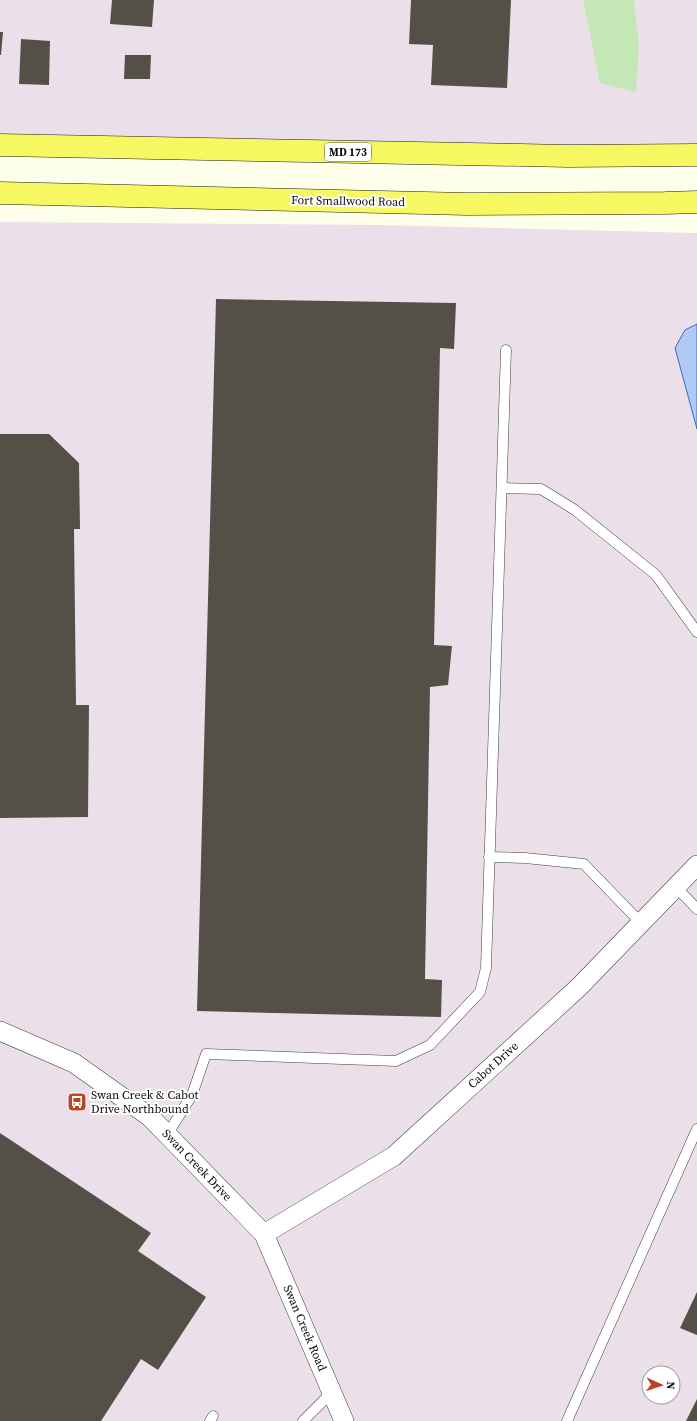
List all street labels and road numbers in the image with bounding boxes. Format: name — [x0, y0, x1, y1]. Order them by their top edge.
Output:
road number: MD 173 — [325, 143, 371, 161]
street label: Fort Smallwood Road — [291, 192, 405, 210]
street label: Cabot Drive — [464, 1038, 522, 1092]
street label: Swan Creek Drive — [159, 1126, 235, 1204]
street label: Swan Creek Road — [280, 1282, 330, 1374]

